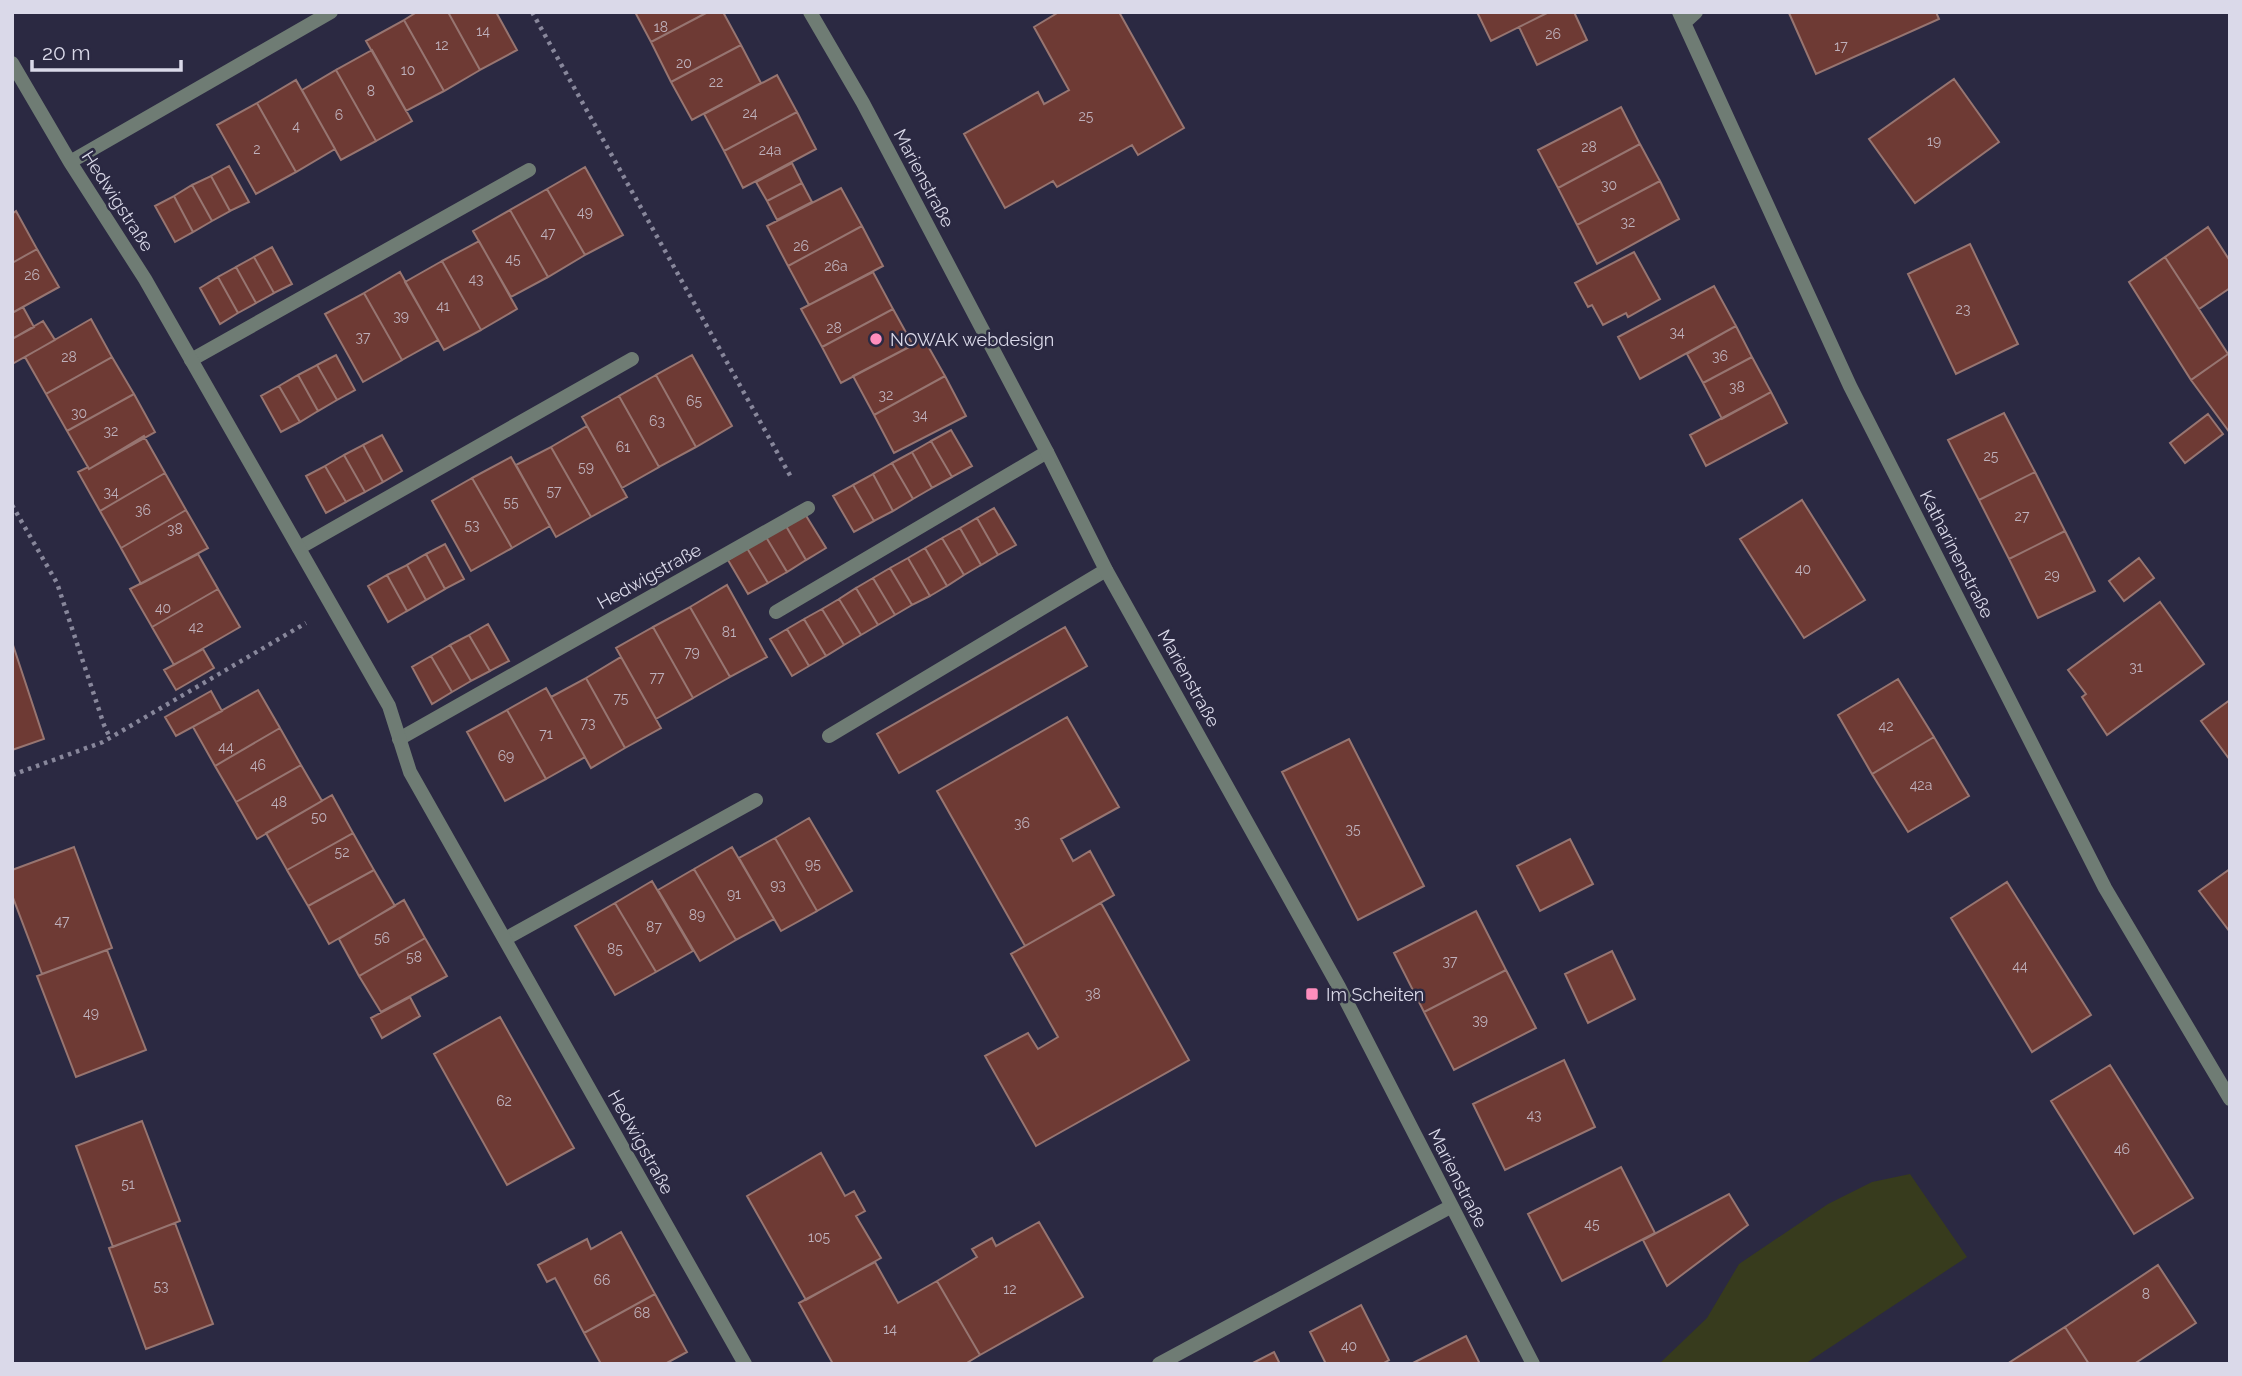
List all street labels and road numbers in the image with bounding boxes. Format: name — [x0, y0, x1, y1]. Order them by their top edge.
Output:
street label: Marienstraße — [889, 125, 959, 231]
street label: Hedwigstraße — [78, 147, 159, 256]
street label: Katharinenstraße — [1916, 487, 1998, 622]
street label: Hedwigstraße — [593, 539, 705, 613]
street label: Marienstraße — [1154, 626, 1225, 731]
street label: Hedwigstraße — [604, 1086, 678, 1198]
street label: Marienstraße — [1424, 1125, 1492, 1231]

